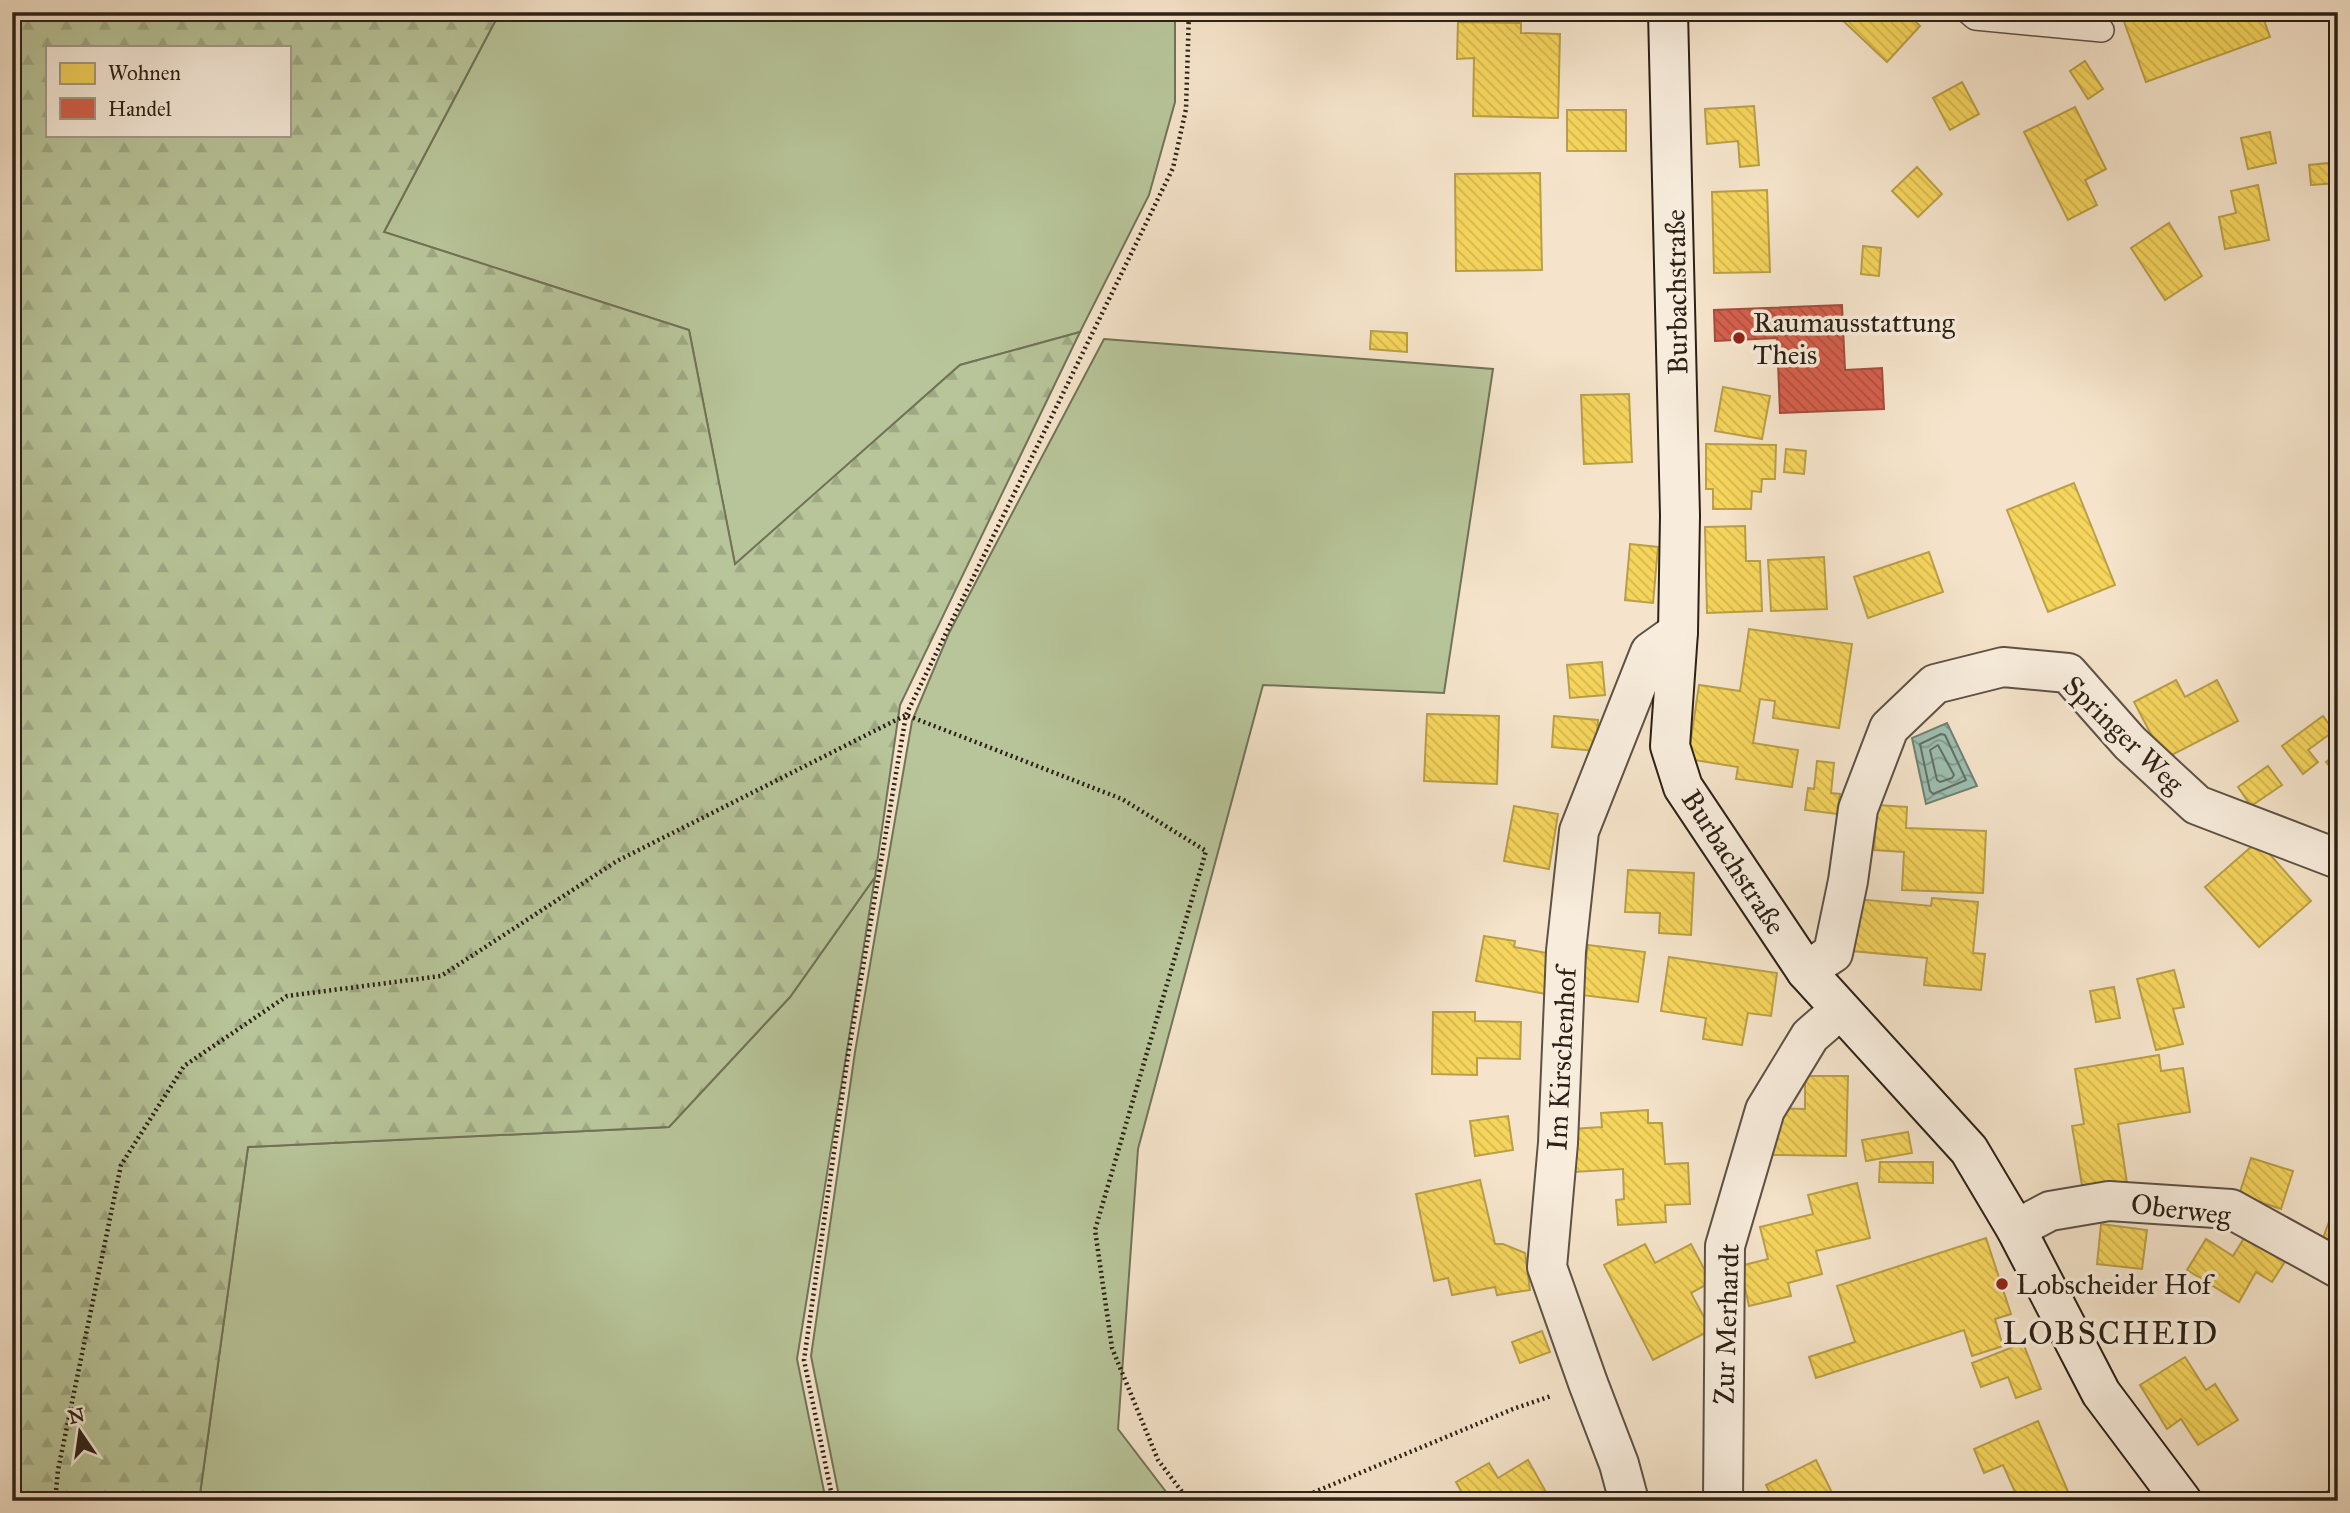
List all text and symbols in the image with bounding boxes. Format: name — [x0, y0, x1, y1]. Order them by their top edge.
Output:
legend — [46, 46, 290, 136]
text: Wohnen — [108, 60, 181, 86]
text: Handel — [108, 96, 172, 122]
street label: Burbachstraße — [1658, 209, 1695, 375]
place label: Raumausstattung Theis — [1753, 305, 1956, 372]
marker: Raumausstattung Theis — [1731, 330, 1747, 346]
street label: Springer Weg — [2056, 668, 2192, 801]
street label: Burbachstraße — [1674, 783, 1793, 941]
street label: Im Kirschenhof — [1539, 962, 1584, 1151]
street label: Oberweg — [2129, 1186, 2234, 1233]
street label: Zur Merhardt — [1706, 1243, 1747, 1405]
place label: Lobscheider Hof — [2016, 1267, 2216, 1302]
marker: Lobscheider Hof — [1994, 1276, 2010, 1292]
district label: LOBSCHEID — [2003, 1314, 2219, 1353]
north arrow — [46, 1398, 116, 1468]
text: N — [66, 1403, 87, 1429]

